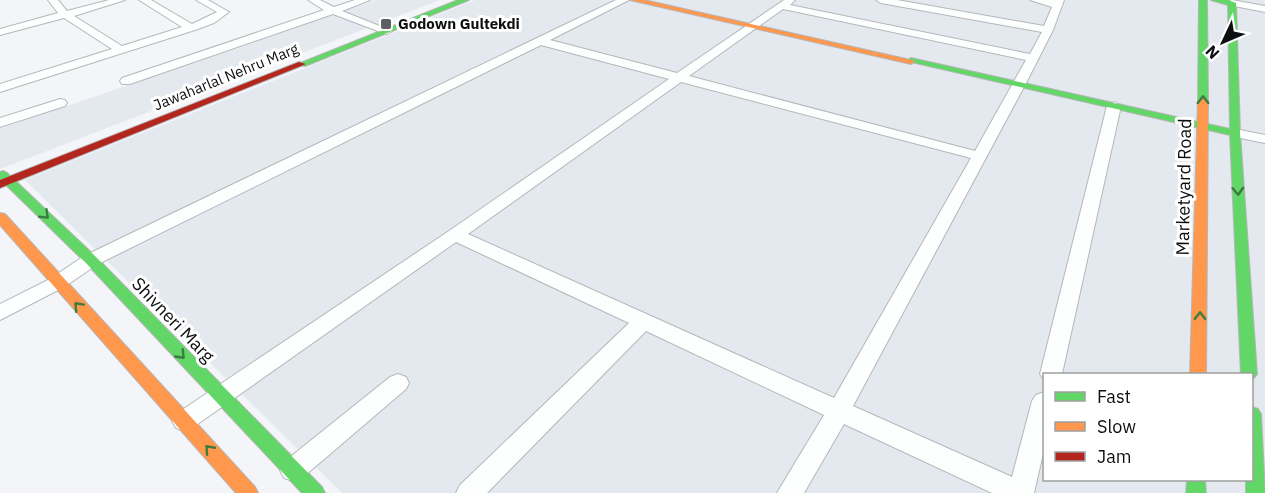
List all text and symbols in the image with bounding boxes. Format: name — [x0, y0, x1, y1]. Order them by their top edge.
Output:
north arrow — [1193, 12, 1253, 72]
place label: Godown Gultekdi — [398, 14, 520, 33]
marker: Godown Gultekdi — [379, 17, 393, 31]
street label: Jawaharlal Nehru Marg — [150, 39, 301, 114]
text: N — [1201, 41, 1223, 64]
one-way arrow — [1197, 96, 1209, 105]
street label: Marketyard Road — [1171, 118, 1196, 256]
one-way arrow — [1232, 187, 1245, 196]
one-way arrow — [37, 208, 48, 219]
street label: Shivneri Marg — [127, 272, 220, 367]
one-way arrow — [74, 302, 85, 312]
one-way arrow — [1193, 312, 1206, 321]
one-way arrow — [174, 348, 185, 359]
legend — [1043, 373, 1253, 481]
text: Fast — [1097, 385, 1131, 408]
text: Slow — [1097, 415, 1136, 438]
text: Jam — [1097, 445, 1132, 468]
one-way arrow — [205, 446, 216, 456]

